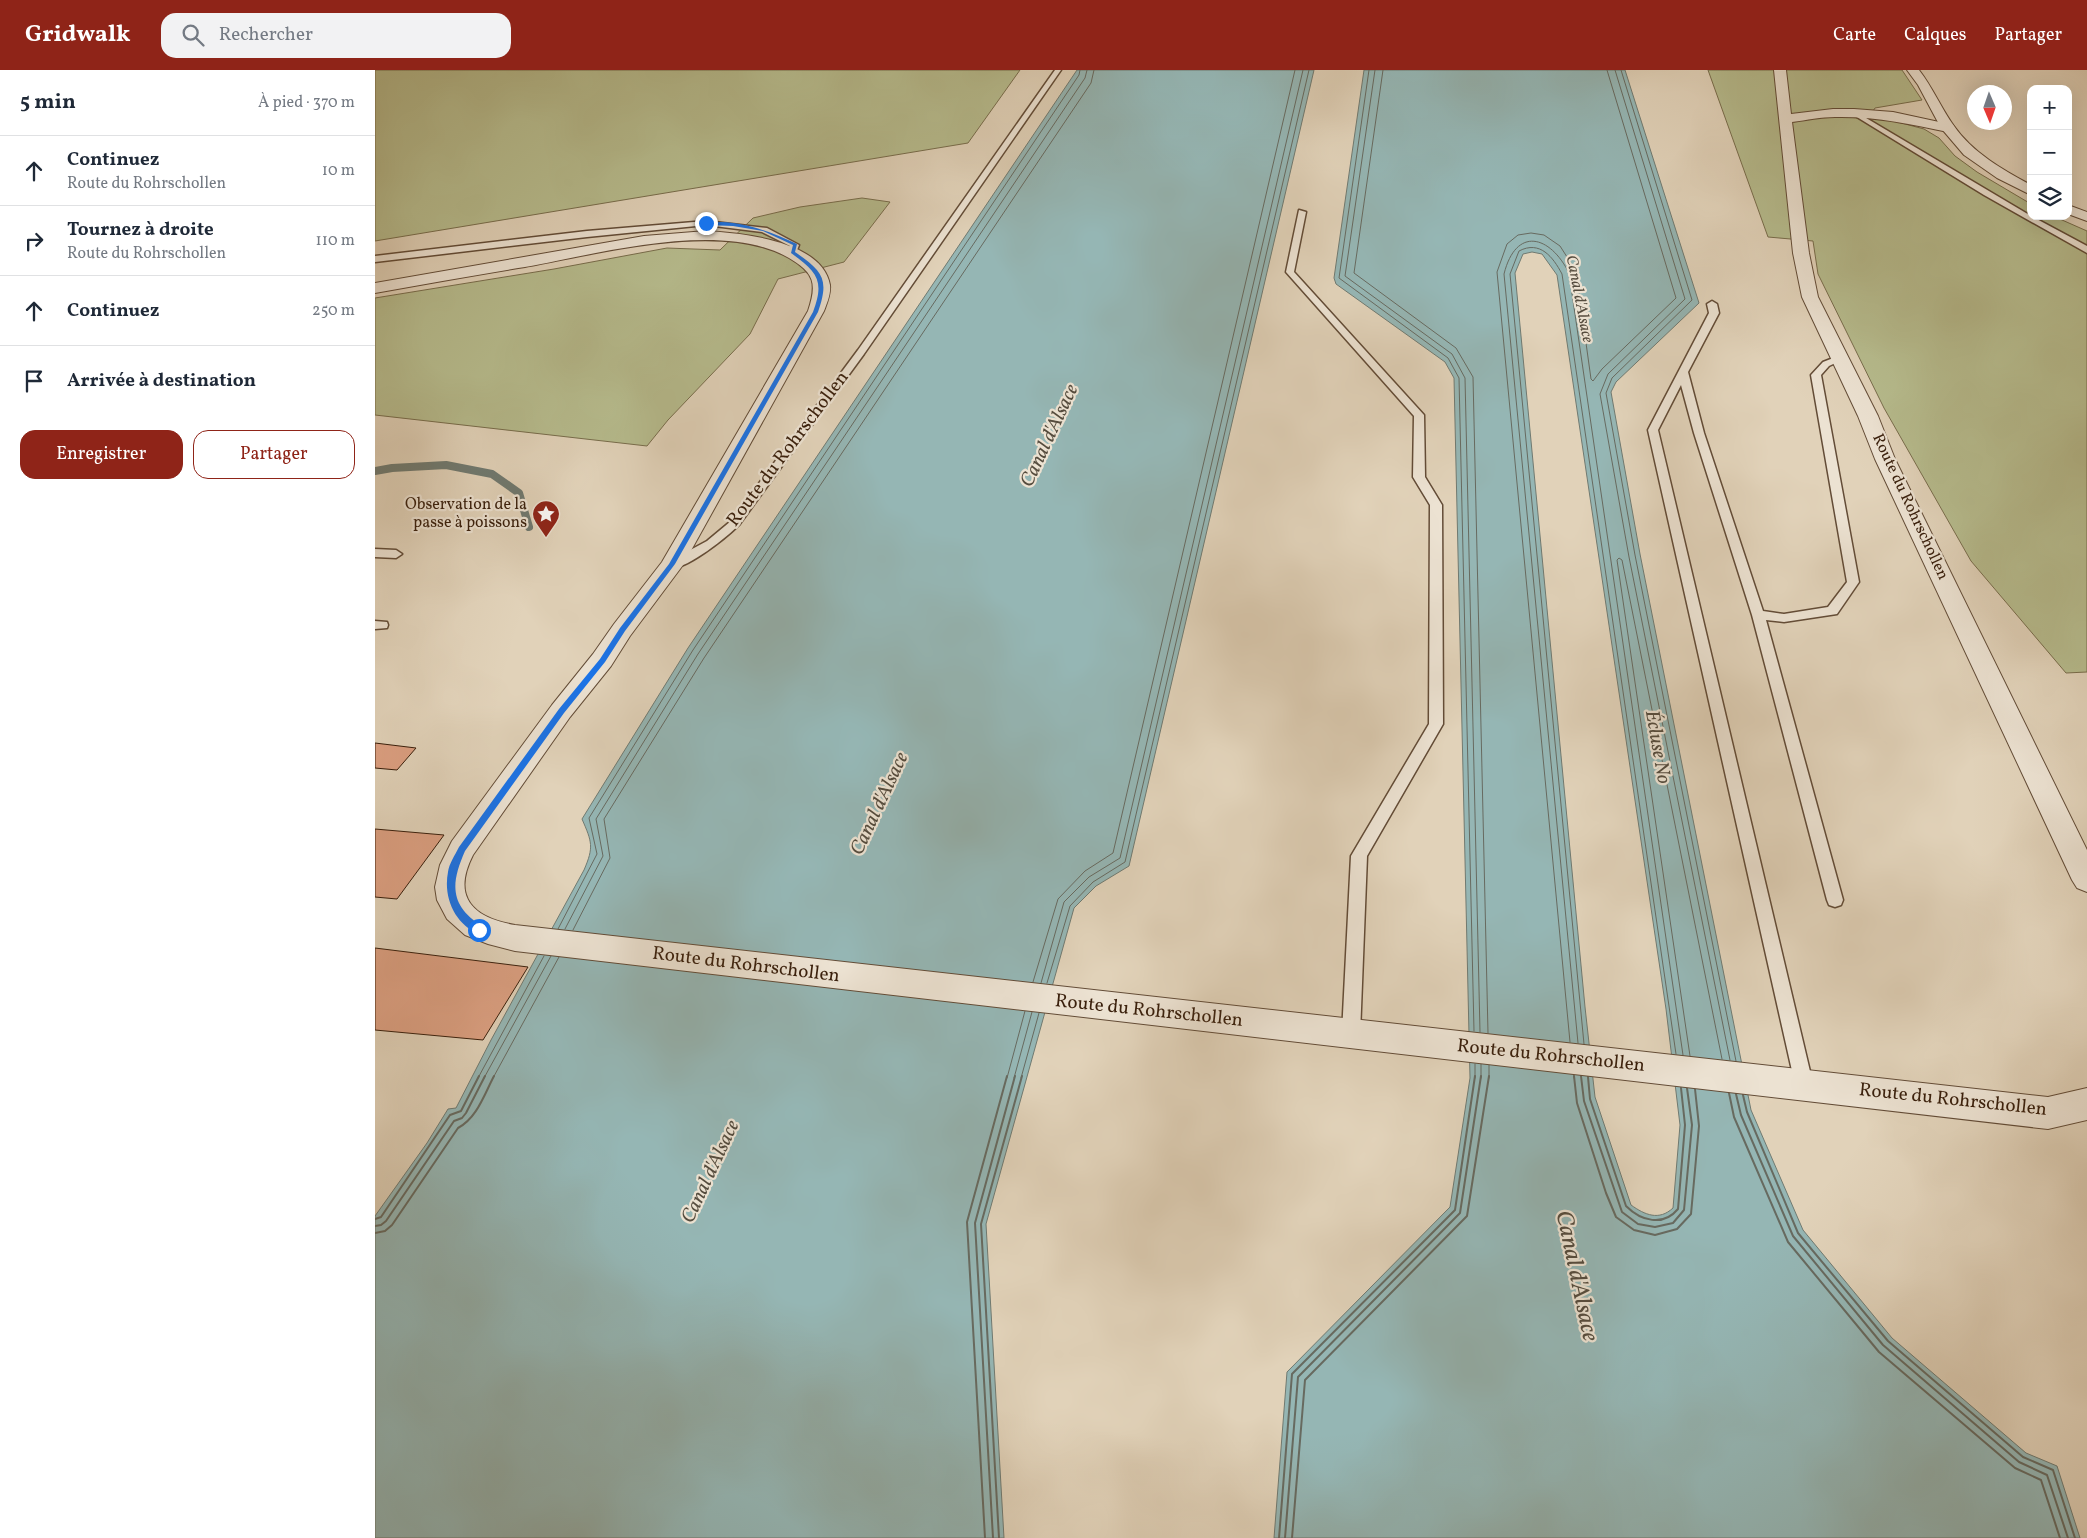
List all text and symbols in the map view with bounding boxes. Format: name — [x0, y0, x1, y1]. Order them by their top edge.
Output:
search box — [161, 13, 511, 58]
text: Gridwalk — [25, 18, 131, 52]
icon: search — [179, 21, 207, 49]
text: Rechercher — [219, 22, 313, 48]
text: Carte — [1833, 23, 1876, 48]
text: Calques — [1904, 23, 1966, 48]
text: Partager — [1994, 23, 2062, 48]
north arrow — [1967, 85, 2012, 130]
map controls — [2027, 85, 2072, 220]
button: + — [2027, 85, 2072, 130]
text: 5 min — [20, 88, 76, 117]
text: À pied · 370 m — [258, 92, 355, 114]
button: − — [2027, 130, 2072, 175]
text: Continuez — [67, 147, 159, 173]
icon: ahead — [20, 157, 48, 185]
text: 10 m — [322, 160, 355, 182]
text: Route du Rohrschollen — [67, 173, 226, 195]
button: layers — [2027, 175, 2072, 220]
route end — [695, 212, 718, 235]
text: Tournez à droite — [67, 217, 214, 243]
icon: right — [20, 227, 48, 255]
text: 110 m — [316, 230, 355, 252]
text: Route du Rohrschollen — [67, 243, 226, 265]
water label: Canal d'Alsace — [1560, 253, 1598, 345]
icon: ahead — [20, 297, 48, 325]
text: Continuez — [67, 298, 159, 324]
text: 250 m — [312, 300, 355, 322]
street label: Route du Rohrschollen — [721, 366, 855, 532]
icon: arrive — [20, 367, 48, 395]
text: Arrivée à destination — [67, 368, 256, 394]
water label: Canal d'Alsace — [1014, 379, 1086, 492]
button: Enregistrer — [20, 430, 183, 479]
button: Partager — [193, 430, 355, 479]
street label: Route du Rohrschollen — [1866, 430, 1954, 584]
place label: Observation de la passe à poissons — [405, 494, 527, 534]
place icon: Observation de la passe à poissons — [531, 499, 561, 538]
water label: Écluse No — [1637, 708, 1677, 786]
water label: Canal d'Alsace — [844, 747, 916, 860]
route start — [468, 919, 491, 942]
street label: Route du Rohrschollen — [651, 941, 841, 989]
street label: Route du Rohrschollen — [1054, 988, 1244, 1034]
street label: Route du Rohrschollen — [1456, 1033, 1646, 1079]
street label: Route du Rohrschollen — [1858, 1077, 2048, 1123]
water label: Canal d'Alsace — [675, 1115, 747, 1228]
water label: Canal d'Alsace — [1546, 1207, 1607, 1345]

